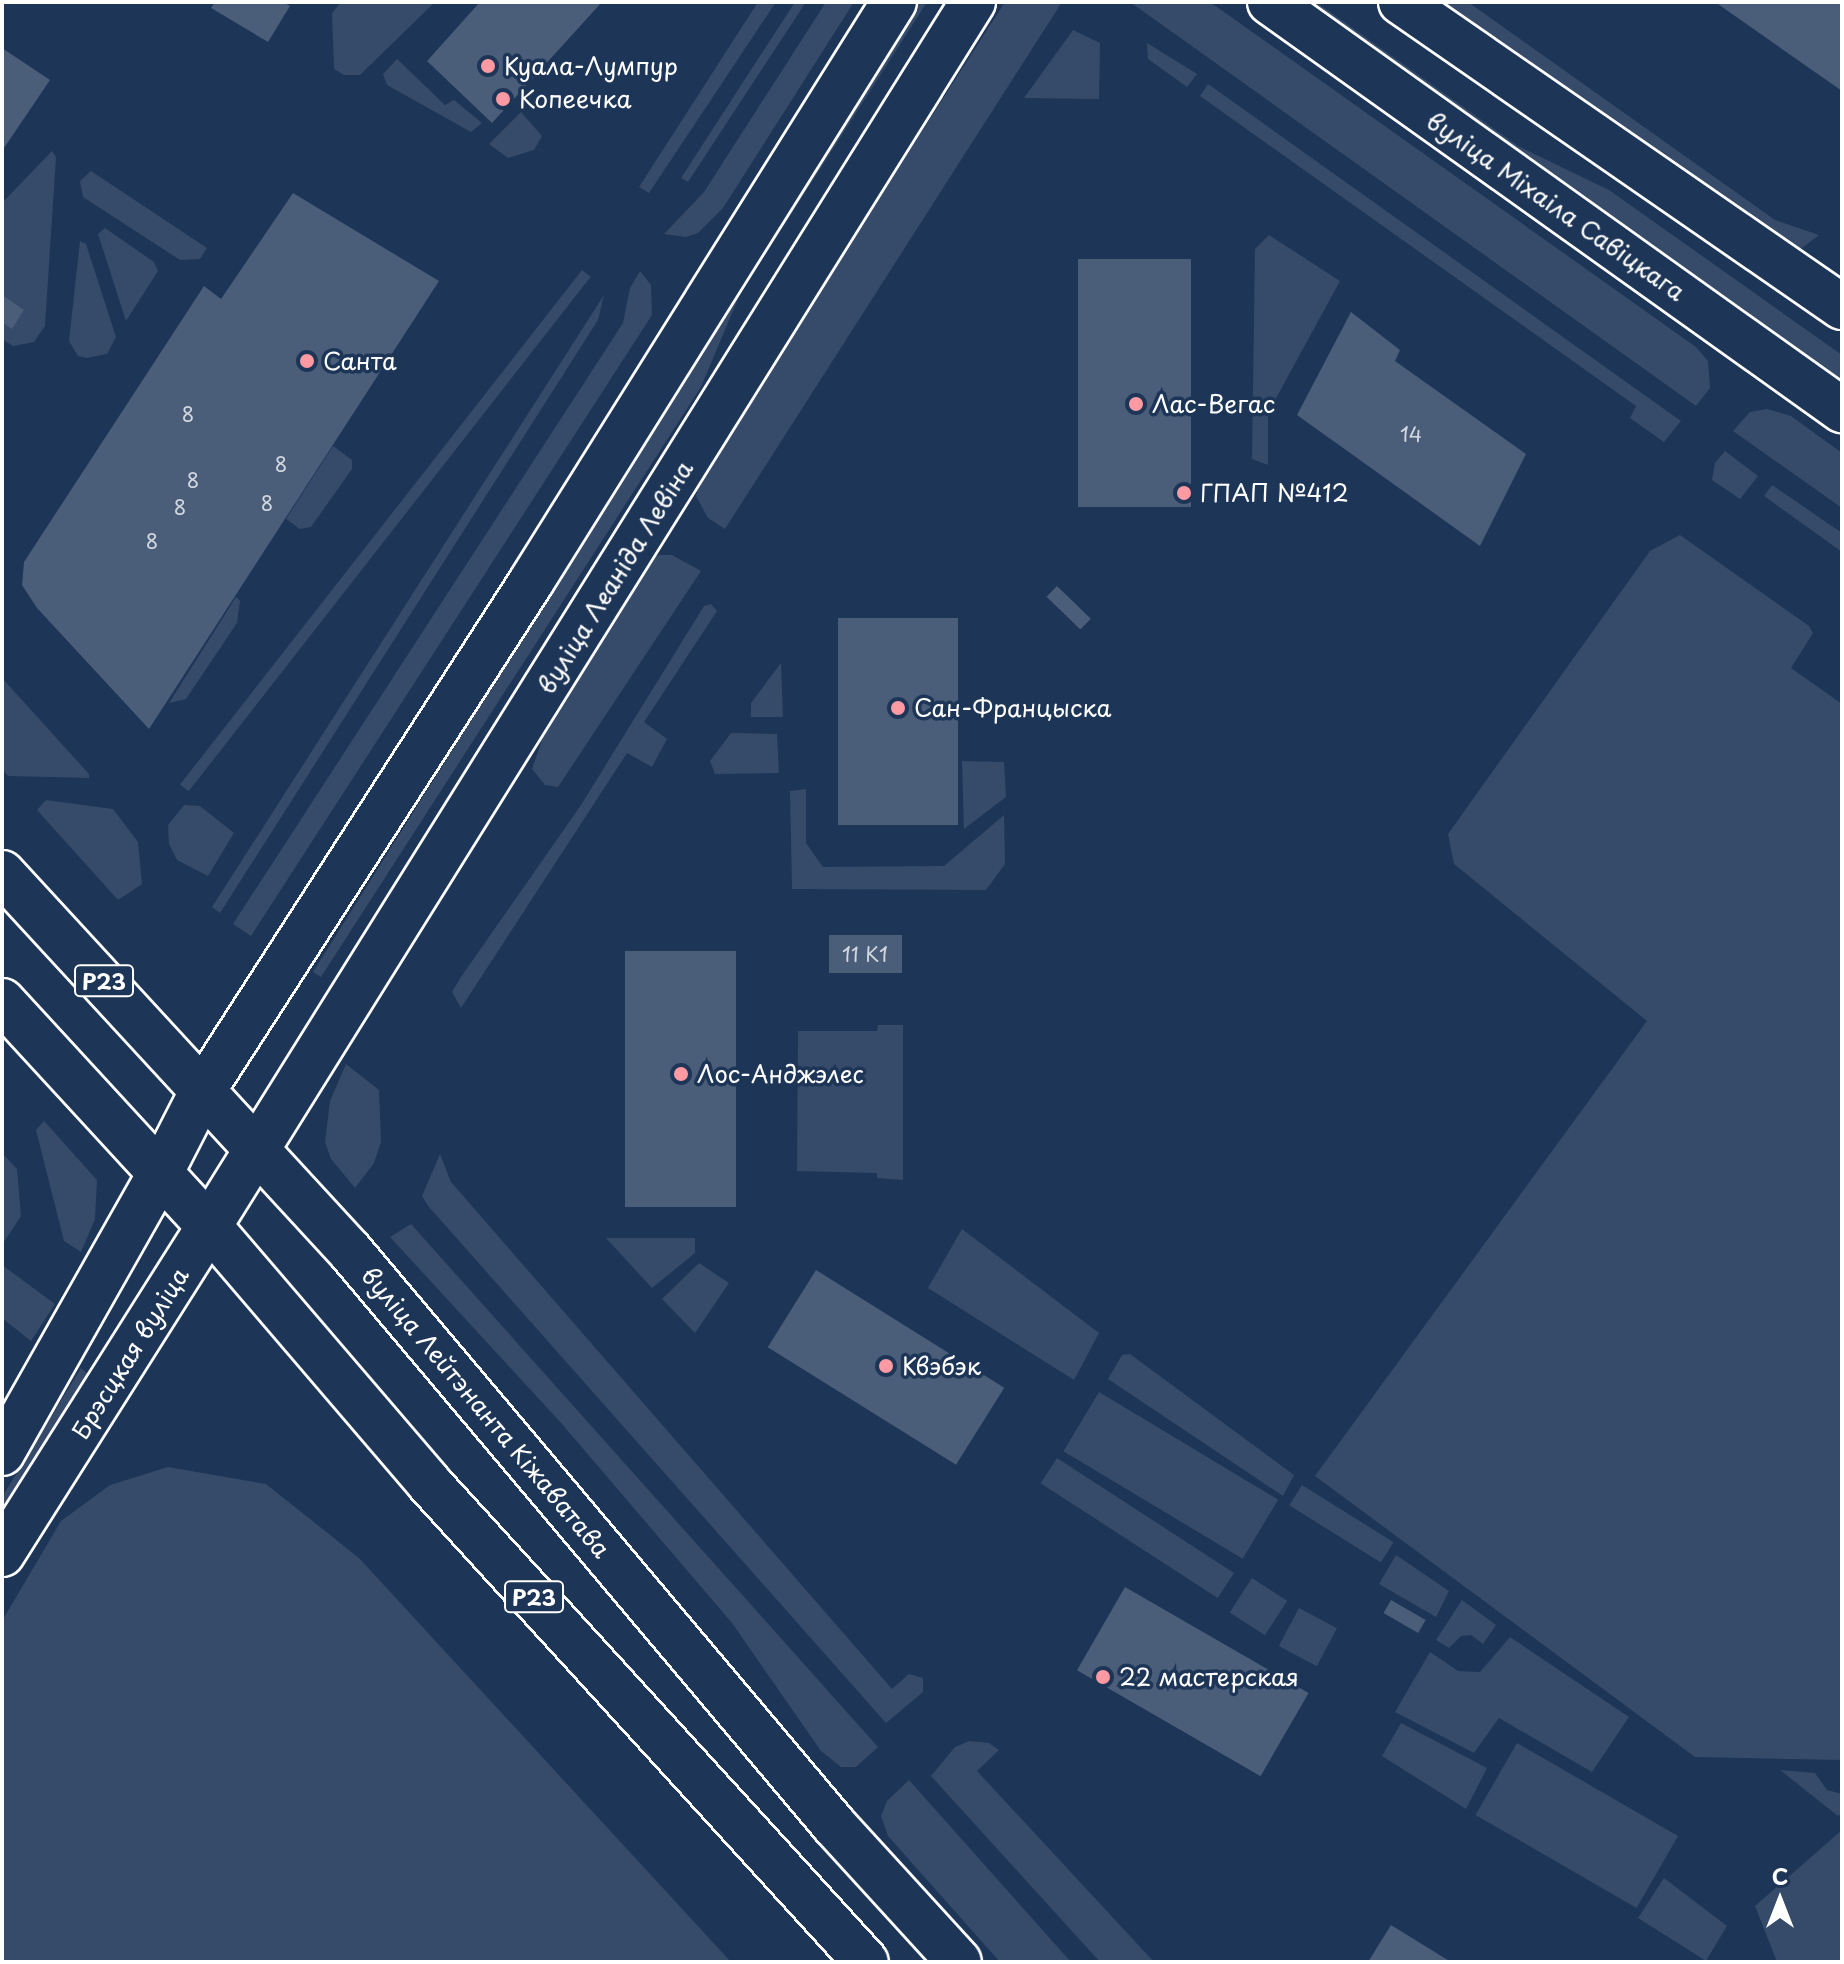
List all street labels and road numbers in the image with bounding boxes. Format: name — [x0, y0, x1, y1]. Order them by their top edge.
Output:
street label: вуліца Міхаіла Савіцкага — [1422, 106, 1690, 306]
street label: вуліца Леаніда Левіна — [531, 454, 699, 700]
road number: Р23 — [74, 963, 134, 999]
street label: вуліца Лейтэнанта Кіжаватава — [355, 1260, 617, 1564]
street label: Брэсцкая вуліца — [66, 1262, 194, 1444]
road number: Р23 — [504, 1579, 564, 1615]

